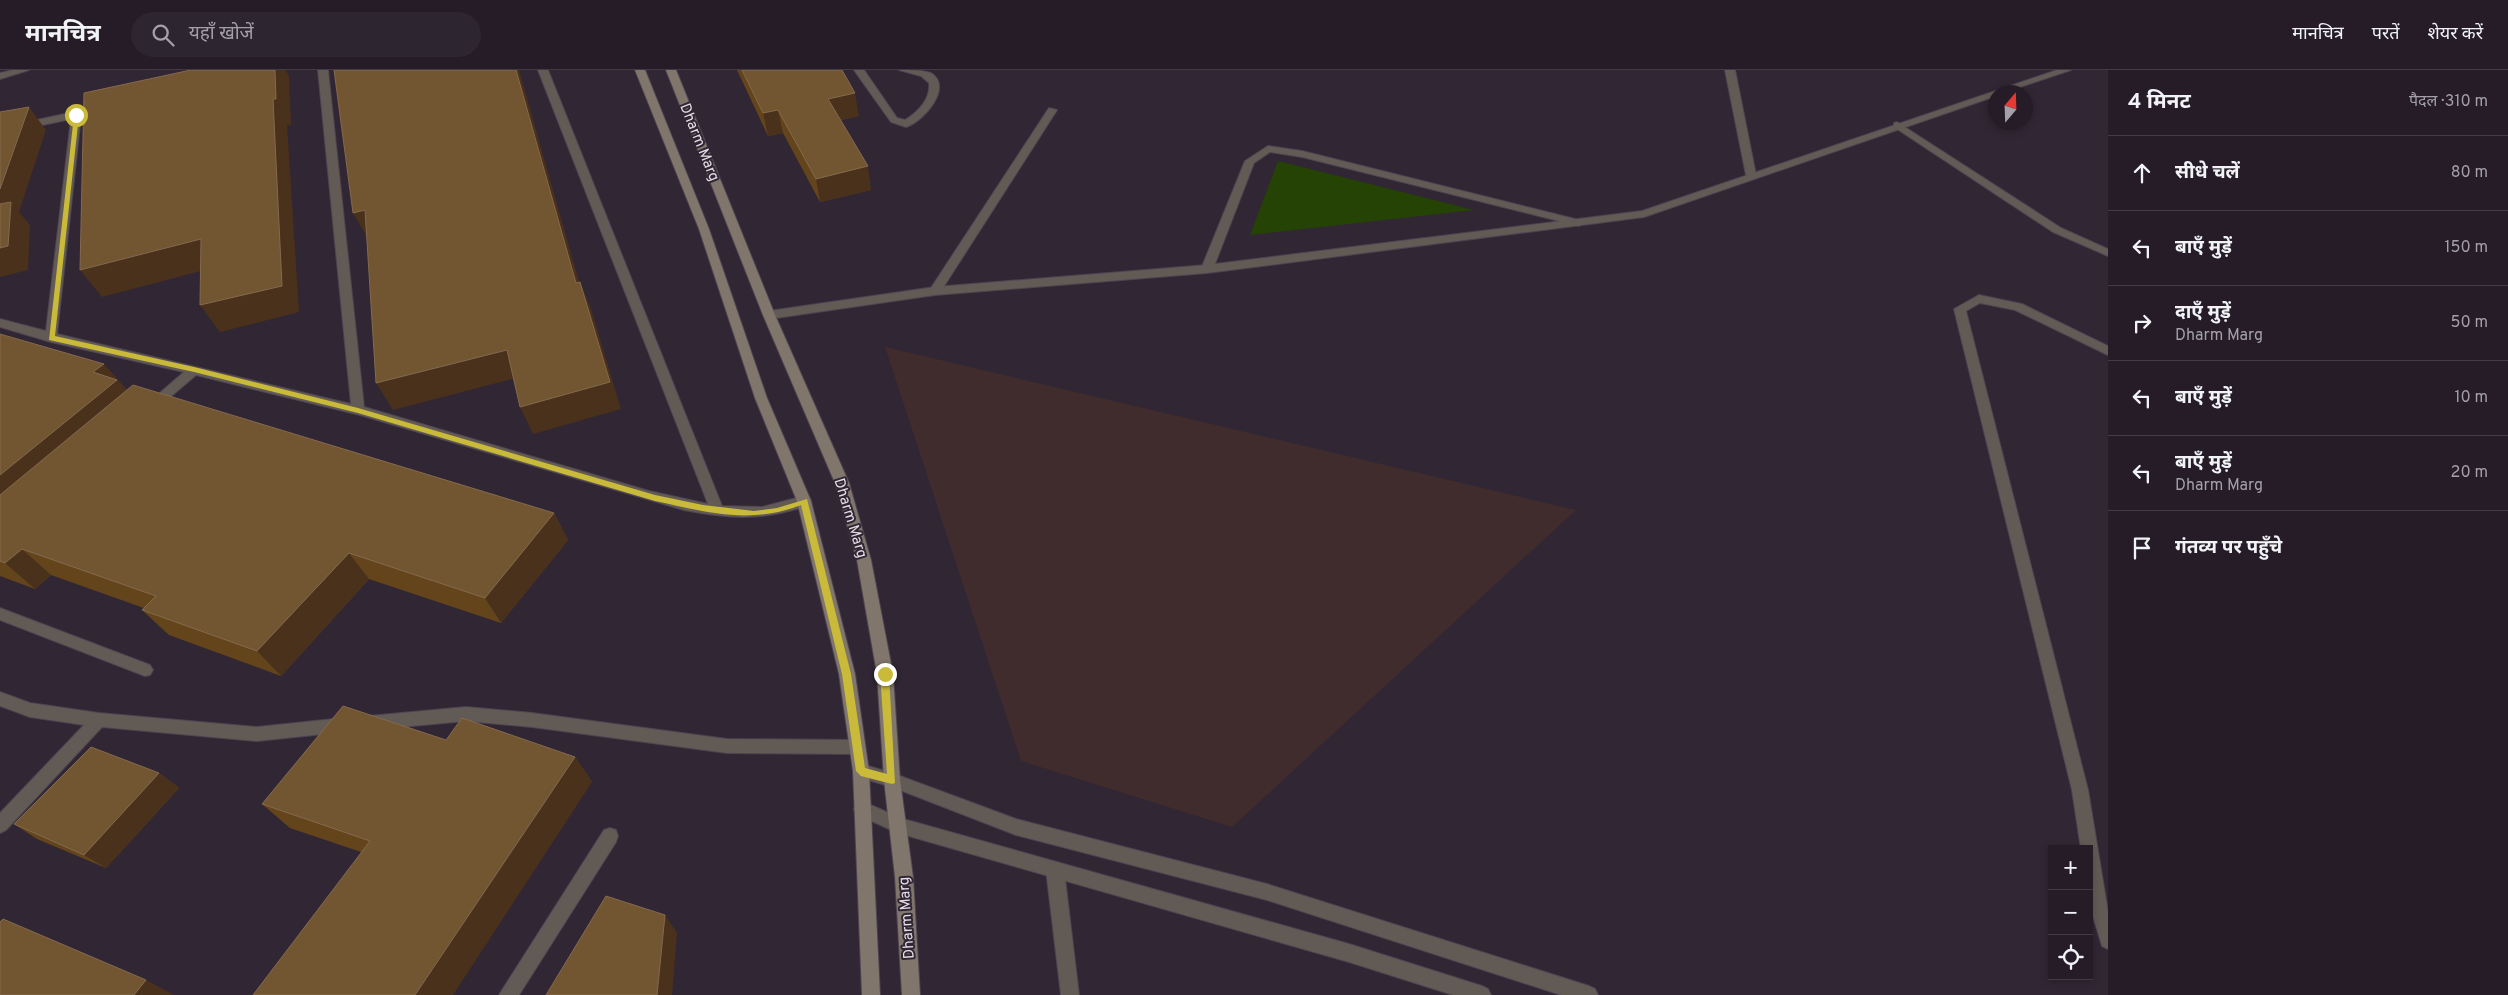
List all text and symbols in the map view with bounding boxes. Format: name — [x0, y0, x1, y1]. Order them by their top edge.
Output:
search box — [131, 12, 481, 57]
text: मानचित्र — [25, 20, 101, 50]
icon: search — [149, 21, 177, 49]
text: यहाँ खोजें — [189, 22, 254, 46]
text: मानचित्र — [2292, 23, 2344, 46]
text: परतें — [2372, 23, 2400, 46]
text: शेयर करें — [2428, 23, 2483, 46]
north arrow — [1988, 85, 2033, 130]
text: 4 मिनट — [2128, 89, 2191, 116]
text: पैदल · 310 m — [2409, 92, 2488, 112]
street label: Dharm Marg — [674, 101, 723, 184]
route start — [65, 104, 88, 127]
icon: ahead — [2128, 159, 2156, 187]
text: सीधे चलें — [2175, 161, 2240, 185]
text: 80 m — [2451, 163, 2488, 183]
icon: left — [2128, 234, 2156, 262]
text: बाएँ मुड़ें — [2175, 236, 2232, 260]
text: 150 m — [2445, 238, 2488, 258]
text: दाएँ मुड़ें — [2175, 301, 2231, 325]
icon: right — [2128, 309, 2156, 337]
text: 50 m — [2451, 313, 2488, 333]
text: Dharm Marg — [2175, 326, 2263, 346]
icon: left — [2128, 384, 2156, 412]
text: बाएँ मुड़ें — [2175, 386, 2232, 410]
text: 10 m — [2454, 388, 2488, 408]
text: बाएँ मुड़ें — [2175, 451, 2232, 475]
icon: left — [2128, 459, 2156, 487]
text: 20 m — [2451, 463, 2488, 483]
street label: Dharm Marg — [828, 476, 871, 561]
text: Dharm Marg — [2175, 476, 2263, 496]
icon: arrive — [2128, 534, 2156, 562]
text: गंतव्य पर पहुँचे — [2175, 536, 2282, 560]
route end — [874, 663, 897, 686]
map controls — [2048, 845, 2093, 980]
button: + — [2048, 845, 2093, 890]
street label: Dharm Marg — [895, 876, 920, 960]
button: − — [2048, 890, 2093, 935]
button: locate — [2048, 935, 2093, 980]

